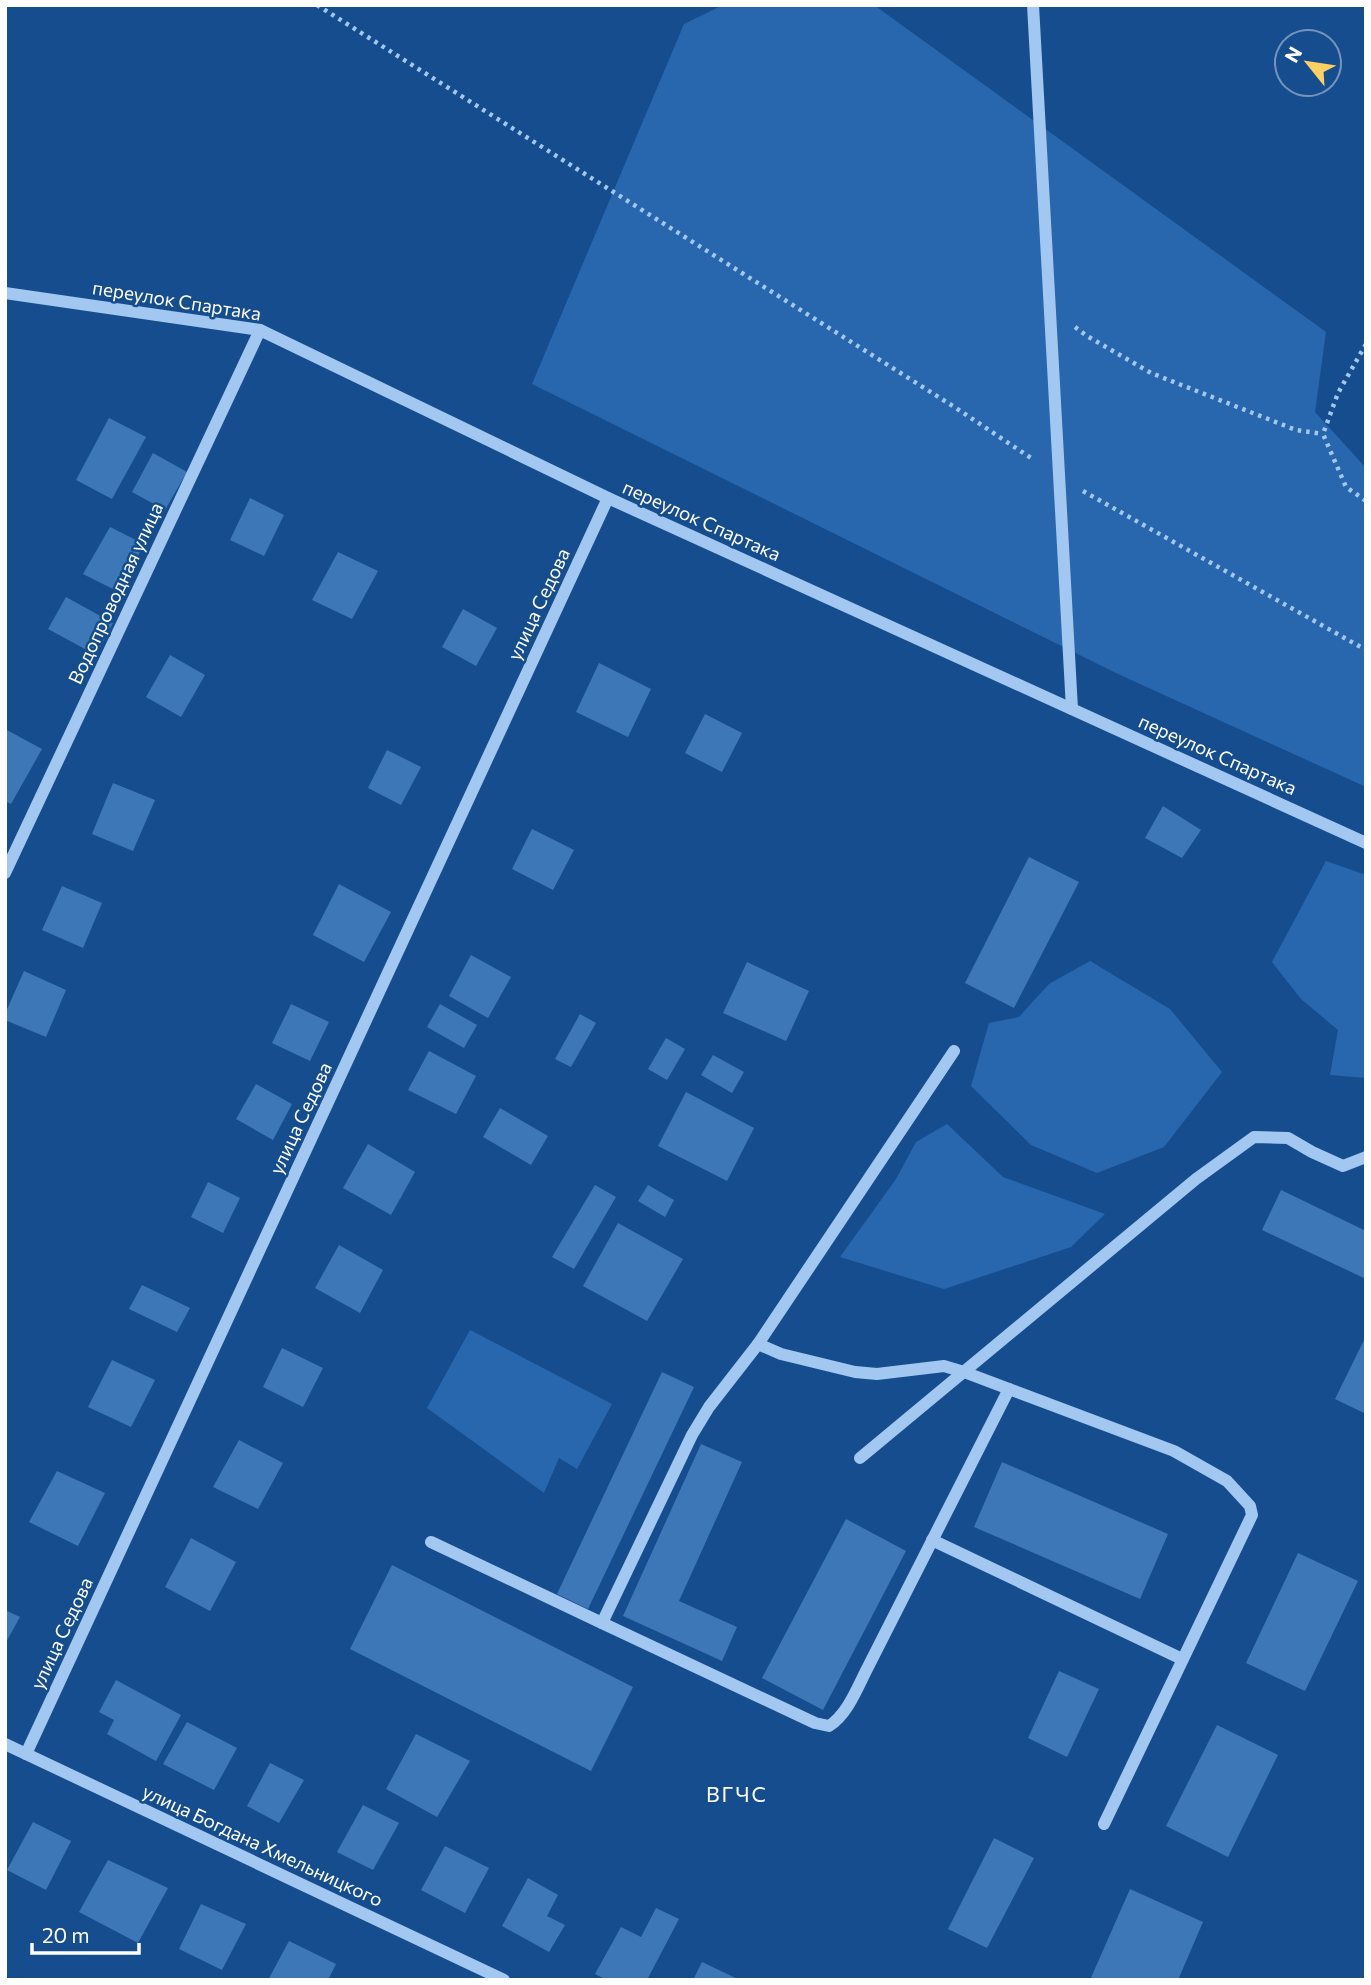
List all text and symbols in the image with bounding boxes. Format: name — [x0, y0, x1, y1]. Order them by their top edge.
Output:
north arrow — [1273, 28, 1343, 98]
text: N — [1279, 42, 1306, 66]
street label: переулок Спартака — [91, 275, 263, 325]
street label: переулок Спартака — [619, 475, 785, 565]
street label: Водопроводная улица — [63, 498, 167, 688]
street label: улица Седова — [502, 544, 574, 664]
street label: переулок Спартака — [1135, 709, 1301, 799]
street label: улица Седова — [264, 1058, 336, 1178]
street label: улица Седова — [25, 1573, 97, 1693]
street label: улица Богдана Хмельницкого — [139, 1779, 387, 1911]
district label: ВГЧС — [706, 1781, 768, 1806]
scale bar — [32, 1912, 138, 1956]
text: 20 m — [42, 1922, 90, 1947]

